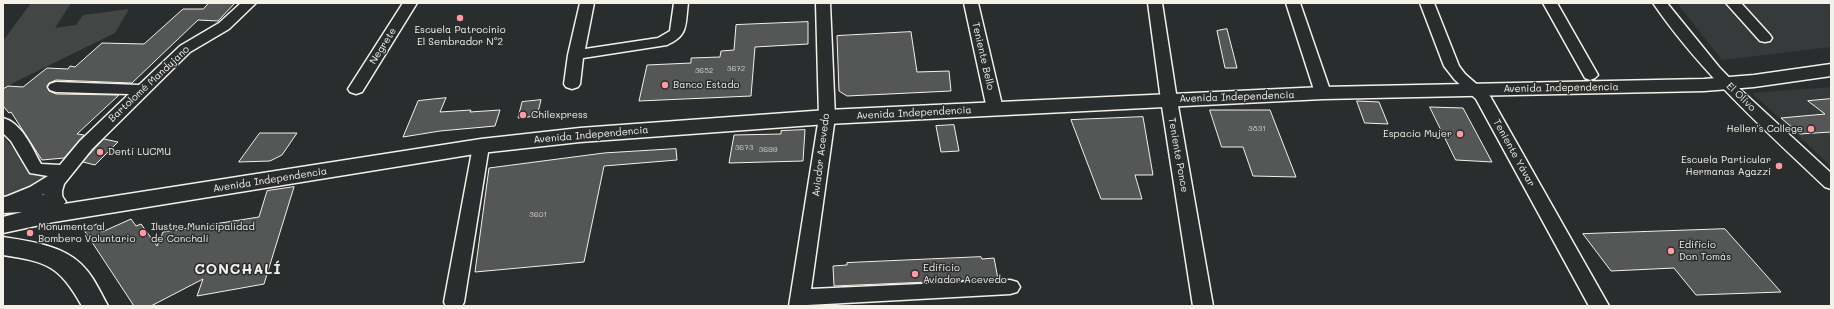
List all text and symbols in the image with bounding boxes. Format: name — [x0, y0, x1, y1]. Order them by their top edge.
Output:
marker: Escuela Patrocinio El Sembrador N°2 — [455, 13, 465, 23]
street label: Teniente Bello — [969, 21, 997, 91]
place label: Escuela Patrocinio El Sembrador N°2 — [414, 24, 506, 48]
street label: Negrete — [367, 25, 399, 67]
street label: Bartolomé Mandujano — [106, 43, 192, 125]
house number: 3672 — [727, 64, 745, 74]
house number: 3652 — [695, 66, 713, 76]
place label: Banco Estado — [673, 79, 739, 91]
marker: Banco Estado — [660, 80, 670, 90]
street label: El Olivo — [1724, 80, 1758, 114]
street label: Avenida Independencia — [1503, 81, 1619, 95]
street label: Avenida Independencia — [1179, 89, 1295, 105]
street label: Avenida Independencia — [856, 104, 972, 122]
place label: Chilexpress — [531, 109, 588, 121]
marker: Chilexpress — [518, 110, 528, 120]
street label: Aviador Acevedo — [810, 113, 832, 197]
street label: Teniente Ponce — [1166, 117, 1190, 193]
street label: Teniente Yávar — [1491, 117, 1537, 189]
place label: Hellen's College — [1726, 123, 1803, 135]
street label: Avenida Independencia — [533, 124, 649, 146]
house number: 3831 — [1248, 124, 1266, 134]
marker: Hellen's College — [1806, 124, 1816, 134]
place label: Espacio Mujer — [1383, 128, 1452, 140]
marker: Espacio Mujer — [1455, 129, 1465, 139]
house number: 3673 — [735, 143, 753, 153]
house number: 3699 — [759, 145, 777, 155]
place label: Denti LUCMU — [108, 146, 171, 158]
marker: Denti LUCMU — [95, 147, 105, 157]
place label: Escuela Particular Hermanas Agazzi — [1681, 154, 1771, 178]
marker: Escuela Particular Hermanas Agazzi — [1774, 161, 1784, 171]
street label: Avenida Independencia — [212, 165, 328, 195]
house number: 3601 — [529, 210, 547, 220]
place label: Monumento al Bombero Voluntario — [38, 221, 135, 244]
place label: Ilustre Municipalidad de Conchalí — [151, 221, 255, 244]
marker: Monumento al Bombero Voluntario — [25, 228, 35, 238]
marker: Ilustre Municipalidad de Conchalí — [138, 228, 148, 238]
place label: Edificio Don Tomás — [1679, 239, 1731, 262]
marker: Edificio Don Tomás — [1666, 246, 1676, 256]
district label: CONCHALÍ — [194, 262, 282, 278]
place label: Edificio Aviador Acevedo — [923, 262, 1007, 286]
marker: Edificio Aviador Acevedo — [910, 269, 920, 279]

